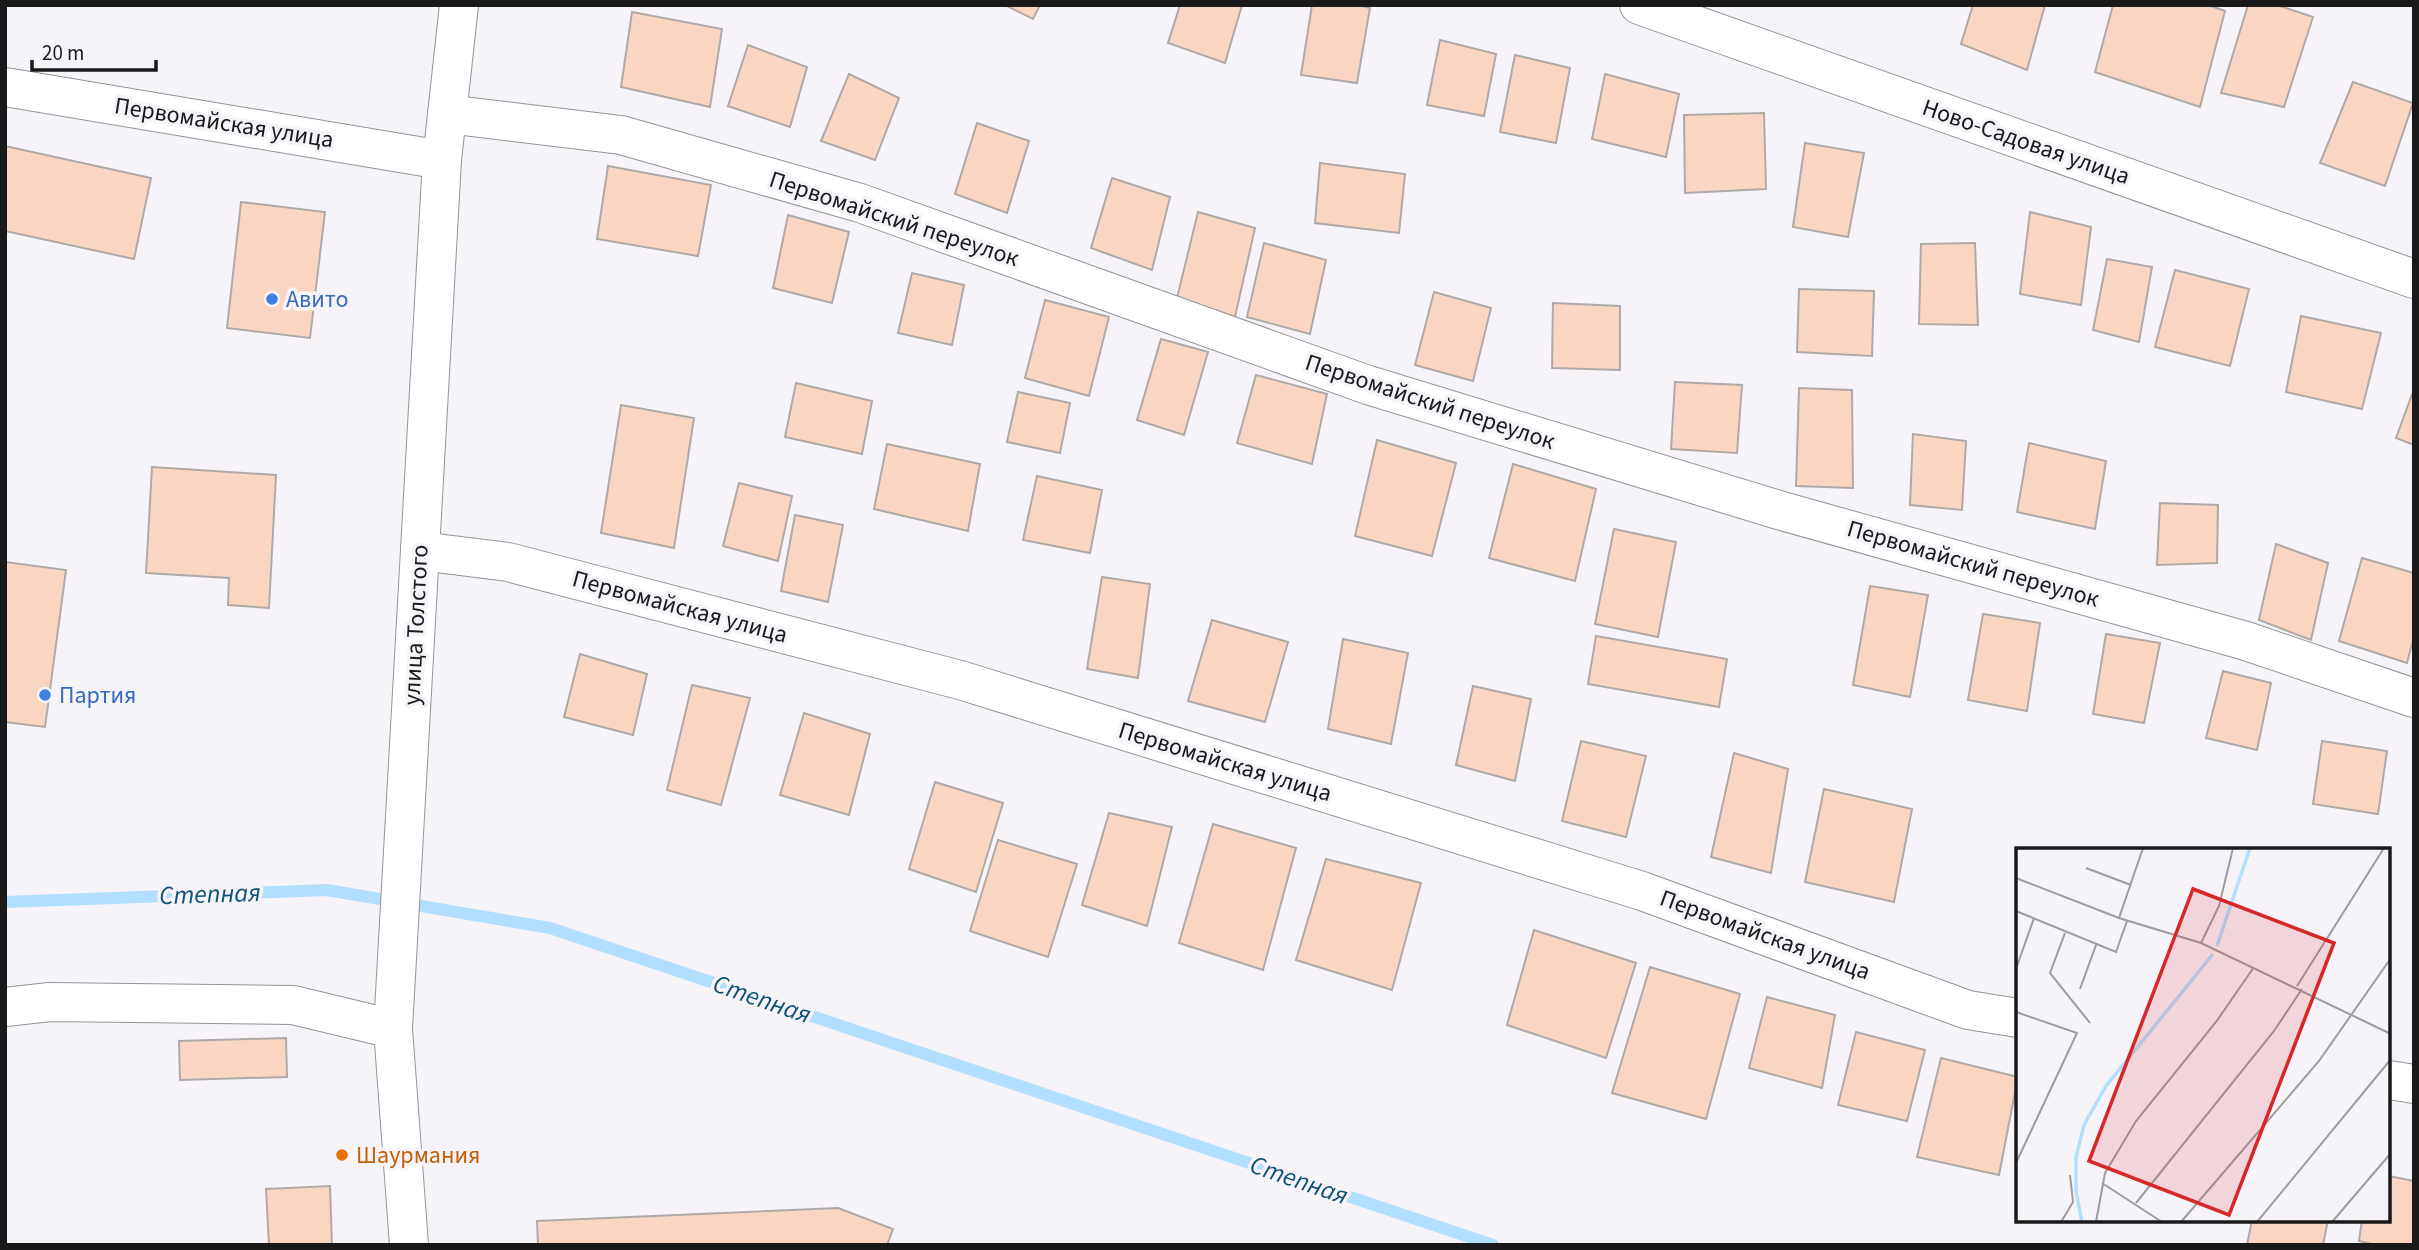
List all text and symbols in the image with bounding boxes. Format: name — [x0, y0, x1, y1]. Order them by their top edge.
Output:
scale bar — [32, 28, 156, 72]
text: 20 m — [42, 38, 84, 68]
street label: Первомайская улица — [112, 88, 336, 158]
street label: Ново-Садовая улица — [1918, 90, 2134, 194]
street label: Первомайский переулок — [765, 162, 1023, 276]
place label: Авито — [286, 282, 349, 317]
marker: Авито — [264, 291, 280, 307]
street label: Первомайский переулок — [1301, 345, 1559, 459]
street label: Первомайский переулок — [1843, 511, 2103, 617]
street label: улица Толстого — [394, 544, 438, 706]
street label: Первомайская улица — [568, 561, 792, 653]
place label: Партия — [59, 678, 136, 713]
marker: Партия — [37, 687, 53, 703]
street label: Первомайская улица — [1114, 713, 1336, 811]
inset map — [2016, 848, 2391, 1222]
water label: Степная — [159, 874, 261, 914]
street label: Первомайская улица — [1655, 881, 1875, 989]
water label: Степная — [708, 965, 816, 1033]
place label: Шаурмания — [356, 1138, 480, 1173]
water label: Степная — [1245, 1146, 1353, 1214]
marker: Шаурмания — [334, 1147, 350, 1163]

